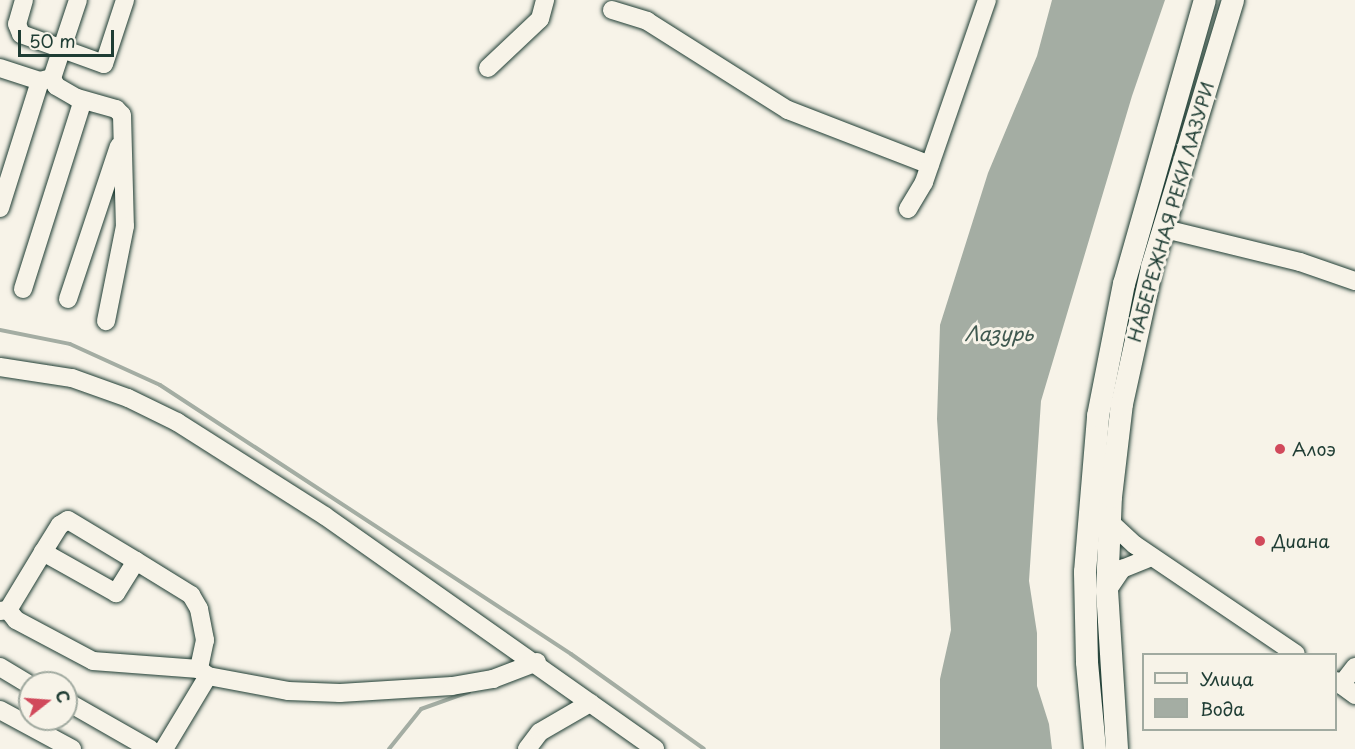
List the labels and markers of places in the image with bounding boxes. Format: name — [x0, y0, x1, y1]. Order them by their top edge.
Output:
place label: Алоэ — [1292, 438, 1336, 460]
marker: Алоэ — [1273, 442, 1287, 456]
place label: Диана — [1272, 530, 1330, 552]
marker: Диана — [1253, 534, 1267, 548]

